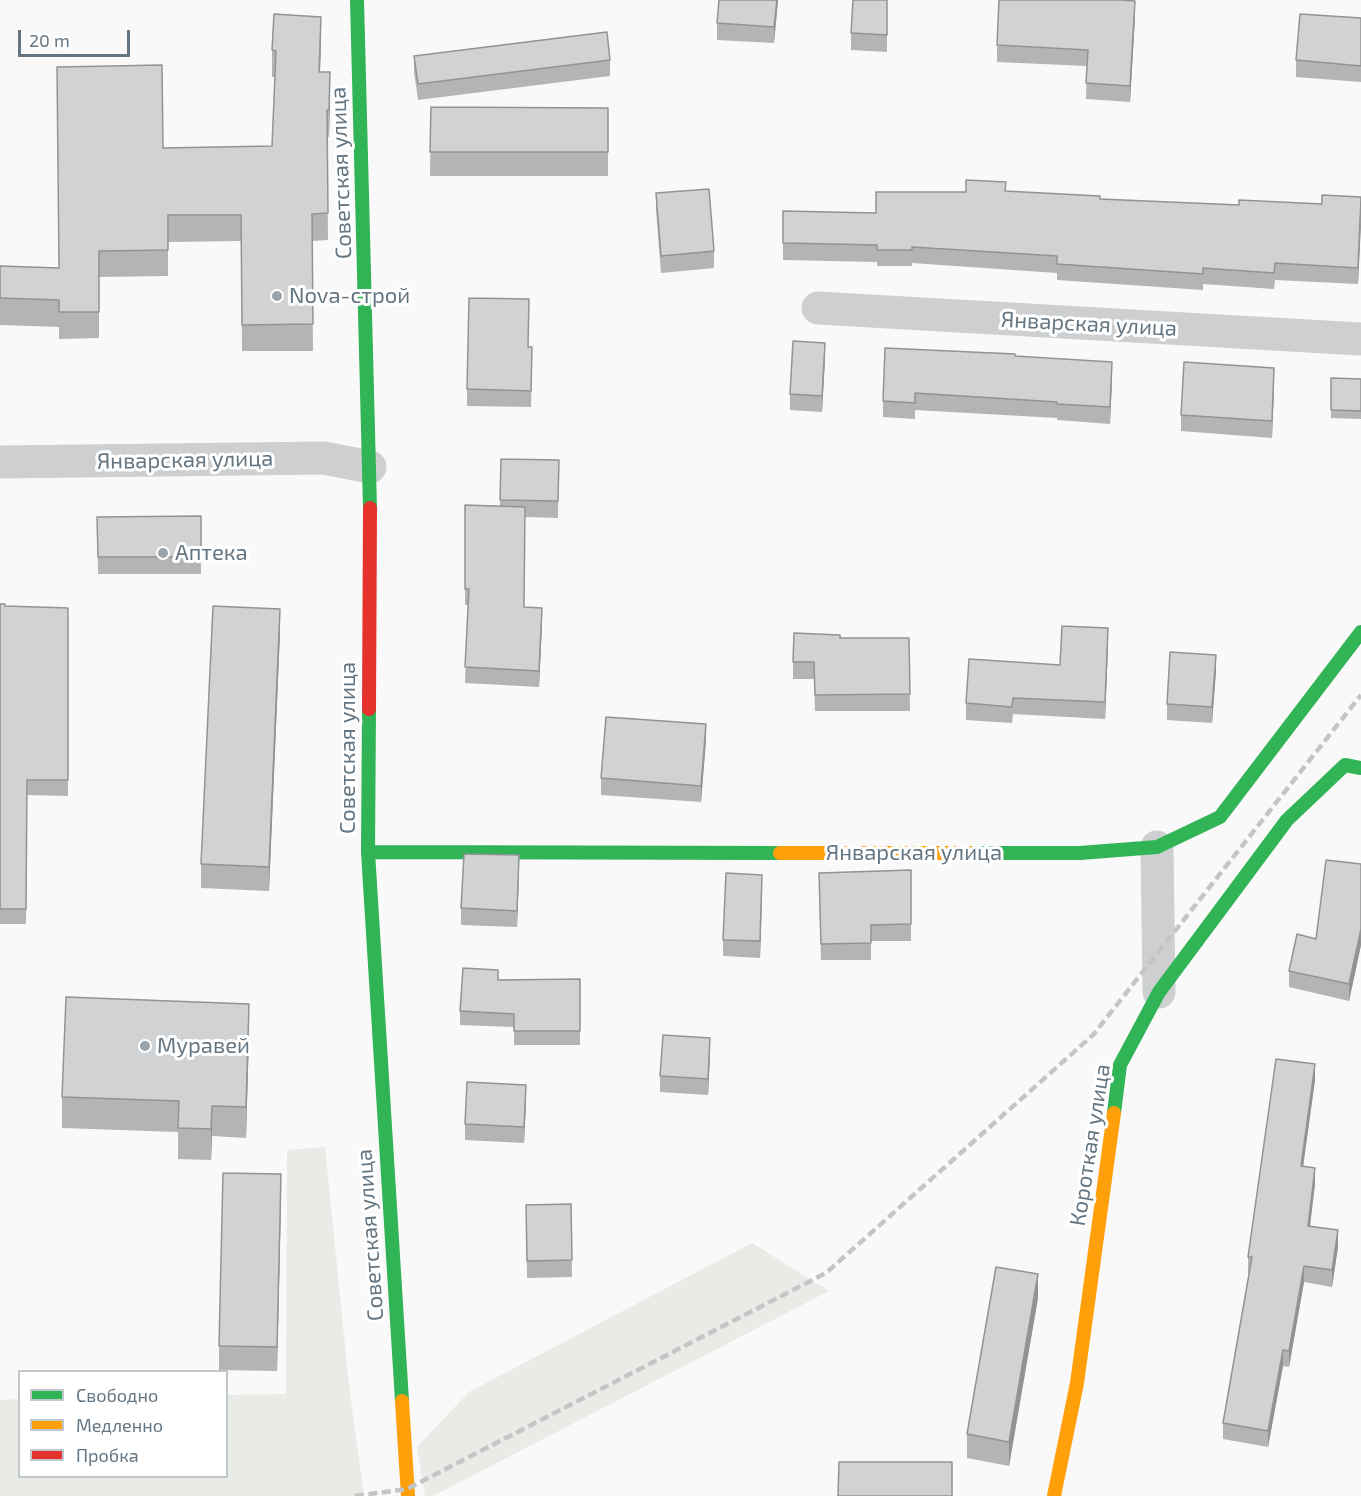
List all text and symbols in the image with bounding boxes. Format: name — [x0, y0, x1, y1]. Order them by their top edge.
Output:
scale bar — [21, 18, 134, 56]
text: 20 m — [29, 29, 70, 51]
street label: Советская улица — [325, 86, 357, 260]
place label: Nova-строй — [289, 283, 410, 309]
marker: Nova-строй — [270, 289, 284, 303]
street label: Январская улица — [1000, 306, 1178, 342]
street label: Январская улица — [97, 445, 273, 475]
place label: Аптека — [175, 540, 248, 566]
marker: Аптека — [156, 546, 170, 560]
street label: Советская улица — [335, 662, 361, 834]
street label: Январская улица — [826, 840, 1002, 866]
place label: Муравей — [157, 1033, 250, 1059]
marker: Муравей — [138, 1039, 152, 1053]
street label: Короткая улица — [1064, 1062, 1116, 1228]
street label: Советская улица — [351, 1148, 389, 1322]
legend — [18, 1370, 228, 1478]
text: Свободно — [76, 1384, 158, 1406]
text: Медленно — [76, 1414, 163, 1436]
text: Пробка — [76, 1444, 139, 1466]

